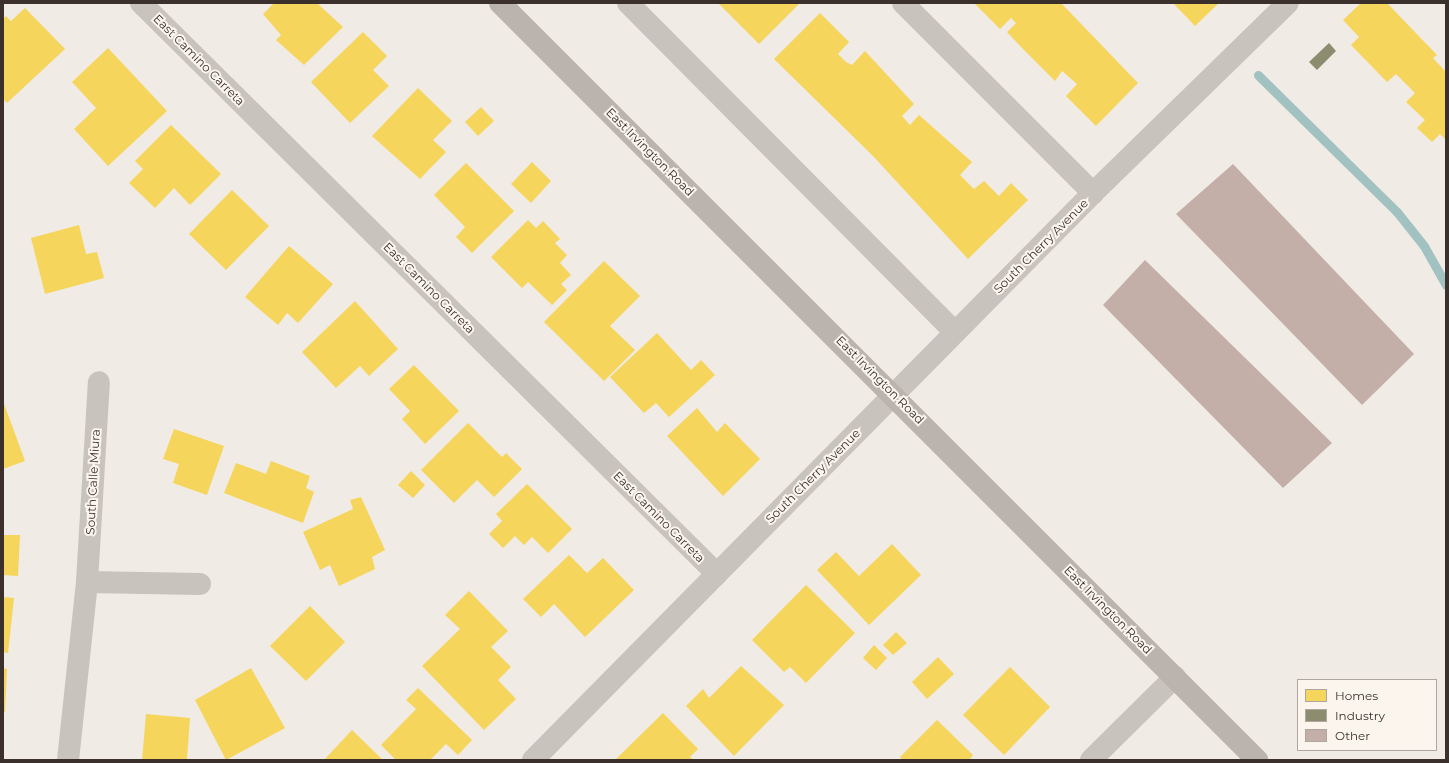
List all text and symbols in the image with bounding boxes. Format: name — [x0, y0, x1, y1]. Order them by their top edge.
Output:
street label: East Camino Carreta — [150, 11, 248, 109]
street label: East Irvington Road — [603, 105, 697, 199]
street label: South Cherry Avenue — [991, 196, 1091, 296]
street label: East Camino Carreta — [380, 239, 478, 337]
street label: East Irvington Road — [833, 333, 927, 427]
street label: South Cherry Avenue — [763, 426, 863, 526]
street label: South Calle Miura — [83, 429, 103, 535]
street label: East Camino Carreta — [610, 468, 708, 566]
street label: East Irvington Road — [1061, 563, 1155, 657]
legend — [1297, 679, 1437, 751]
text: Homes — [1335, 688, 1378, 703]
text: Industry — [1335, 708, 1385, 723]
text: Other — [1335, 728, 1370, 743]

